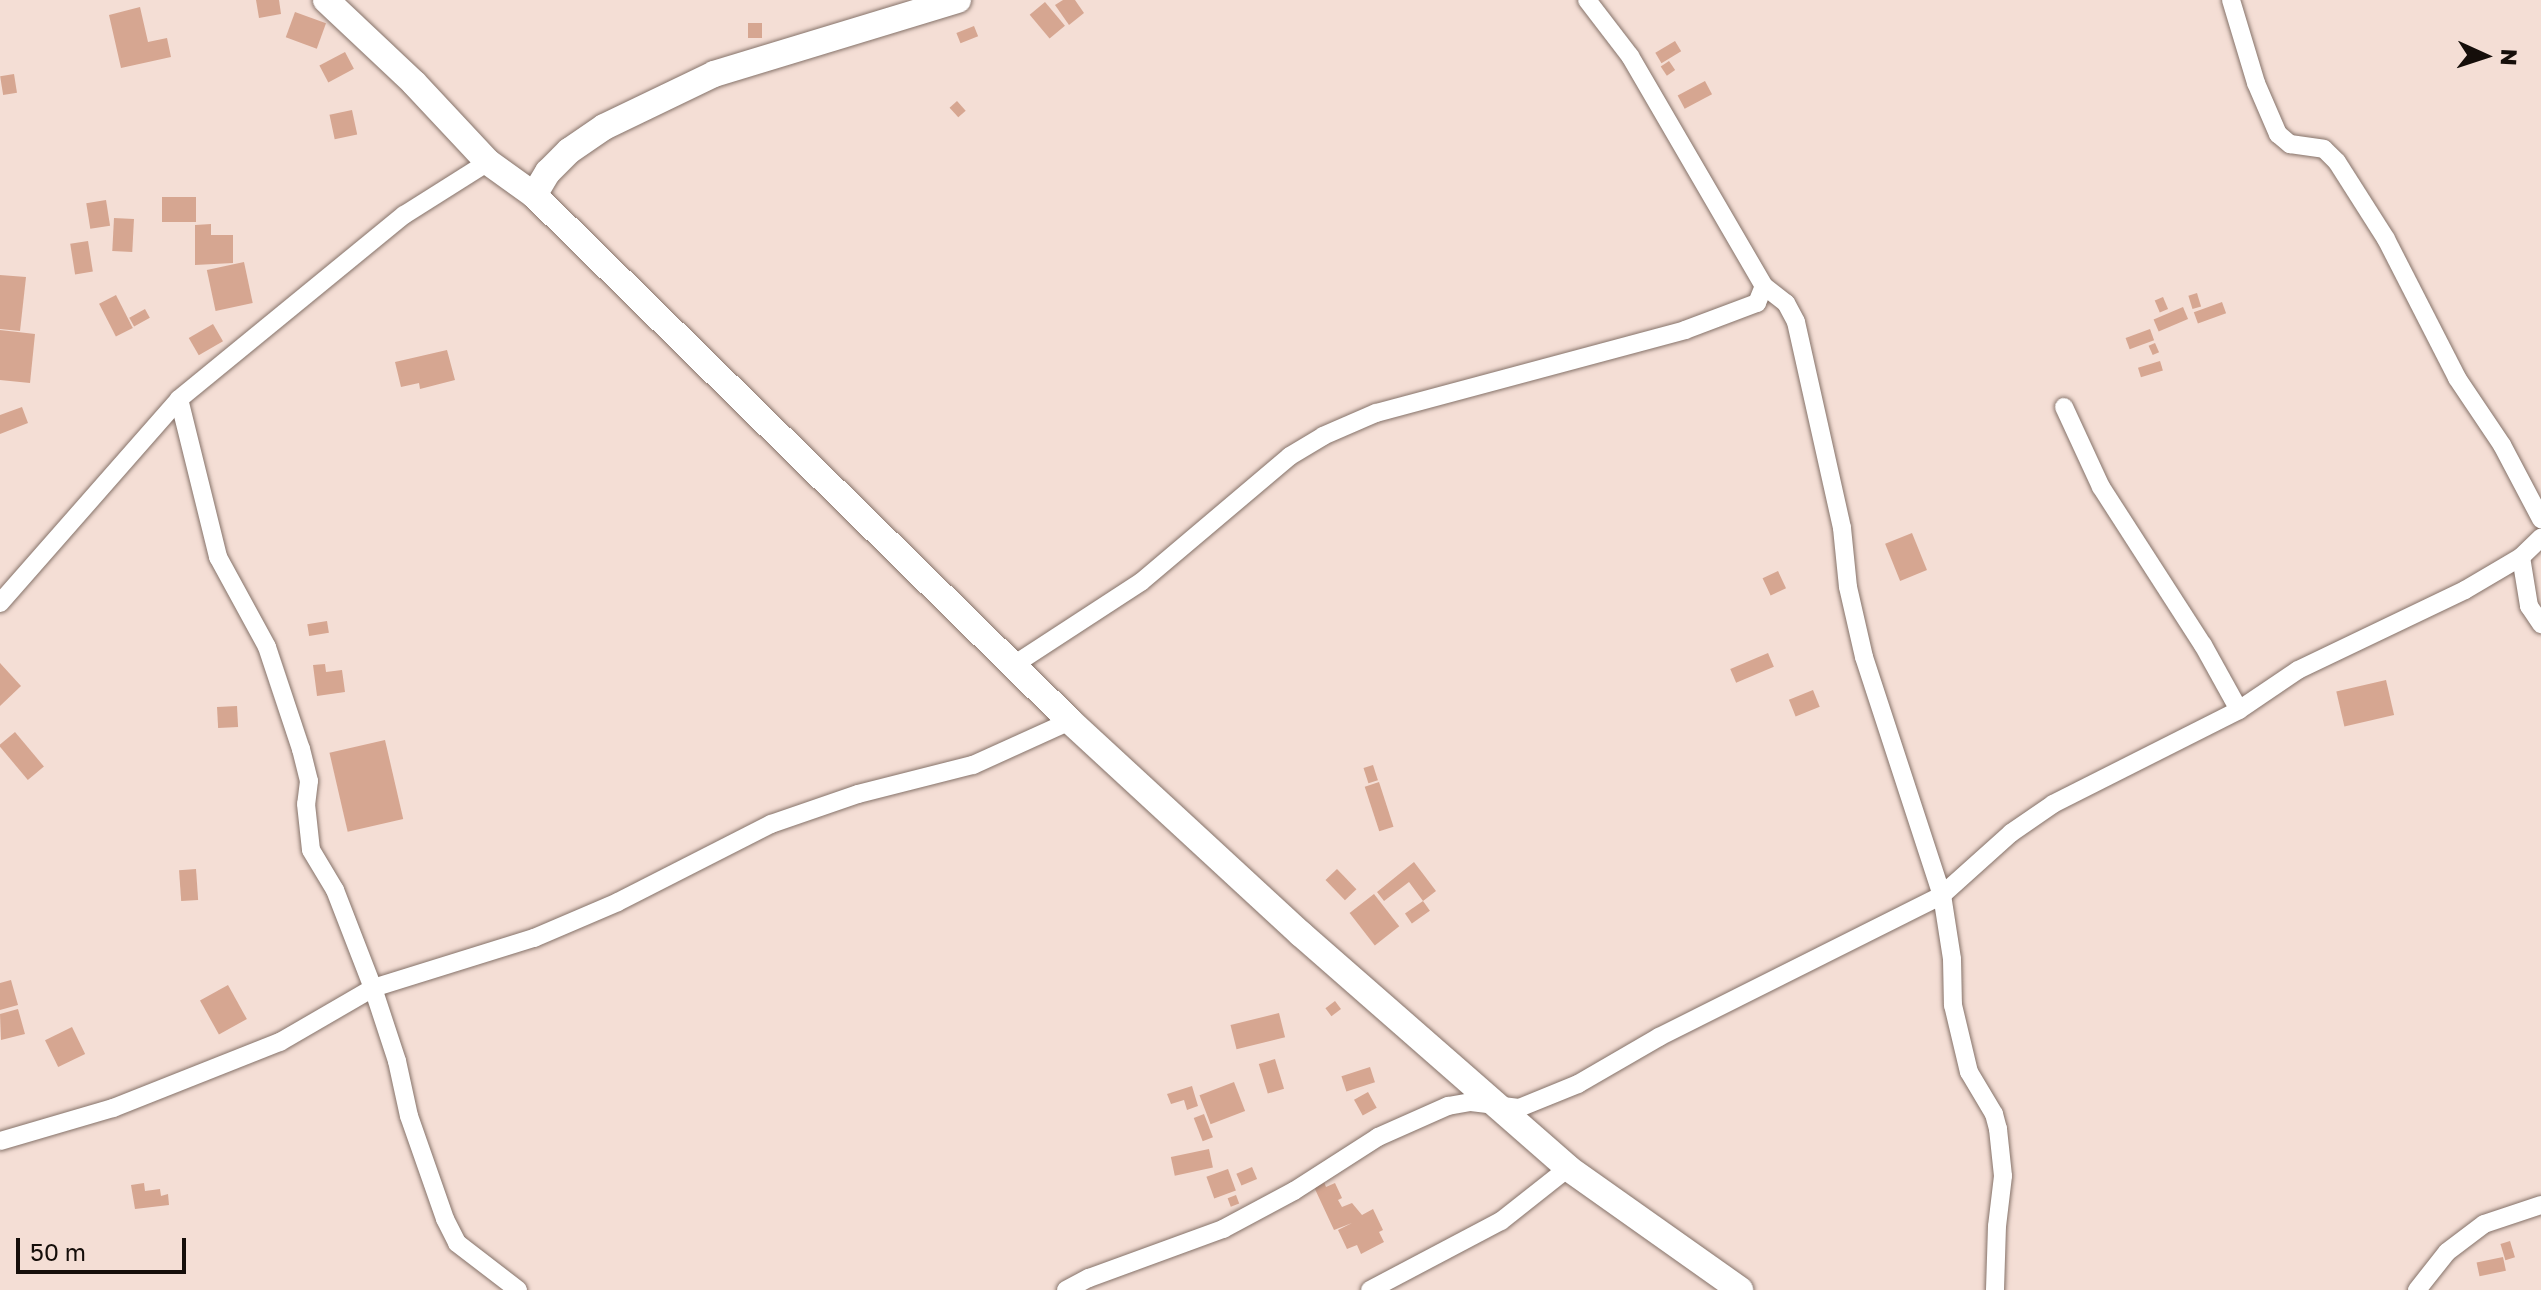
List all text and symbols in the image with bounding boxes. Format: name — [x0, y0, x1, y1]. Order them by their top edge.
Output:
north arrow — [2445, 16, 2525, 96]
text: N — [2496, 48, 2523, 66]
scale bar — [20, 1222, 190, 1272]
text: 50 m — [30, 1237, 86, 1266]

